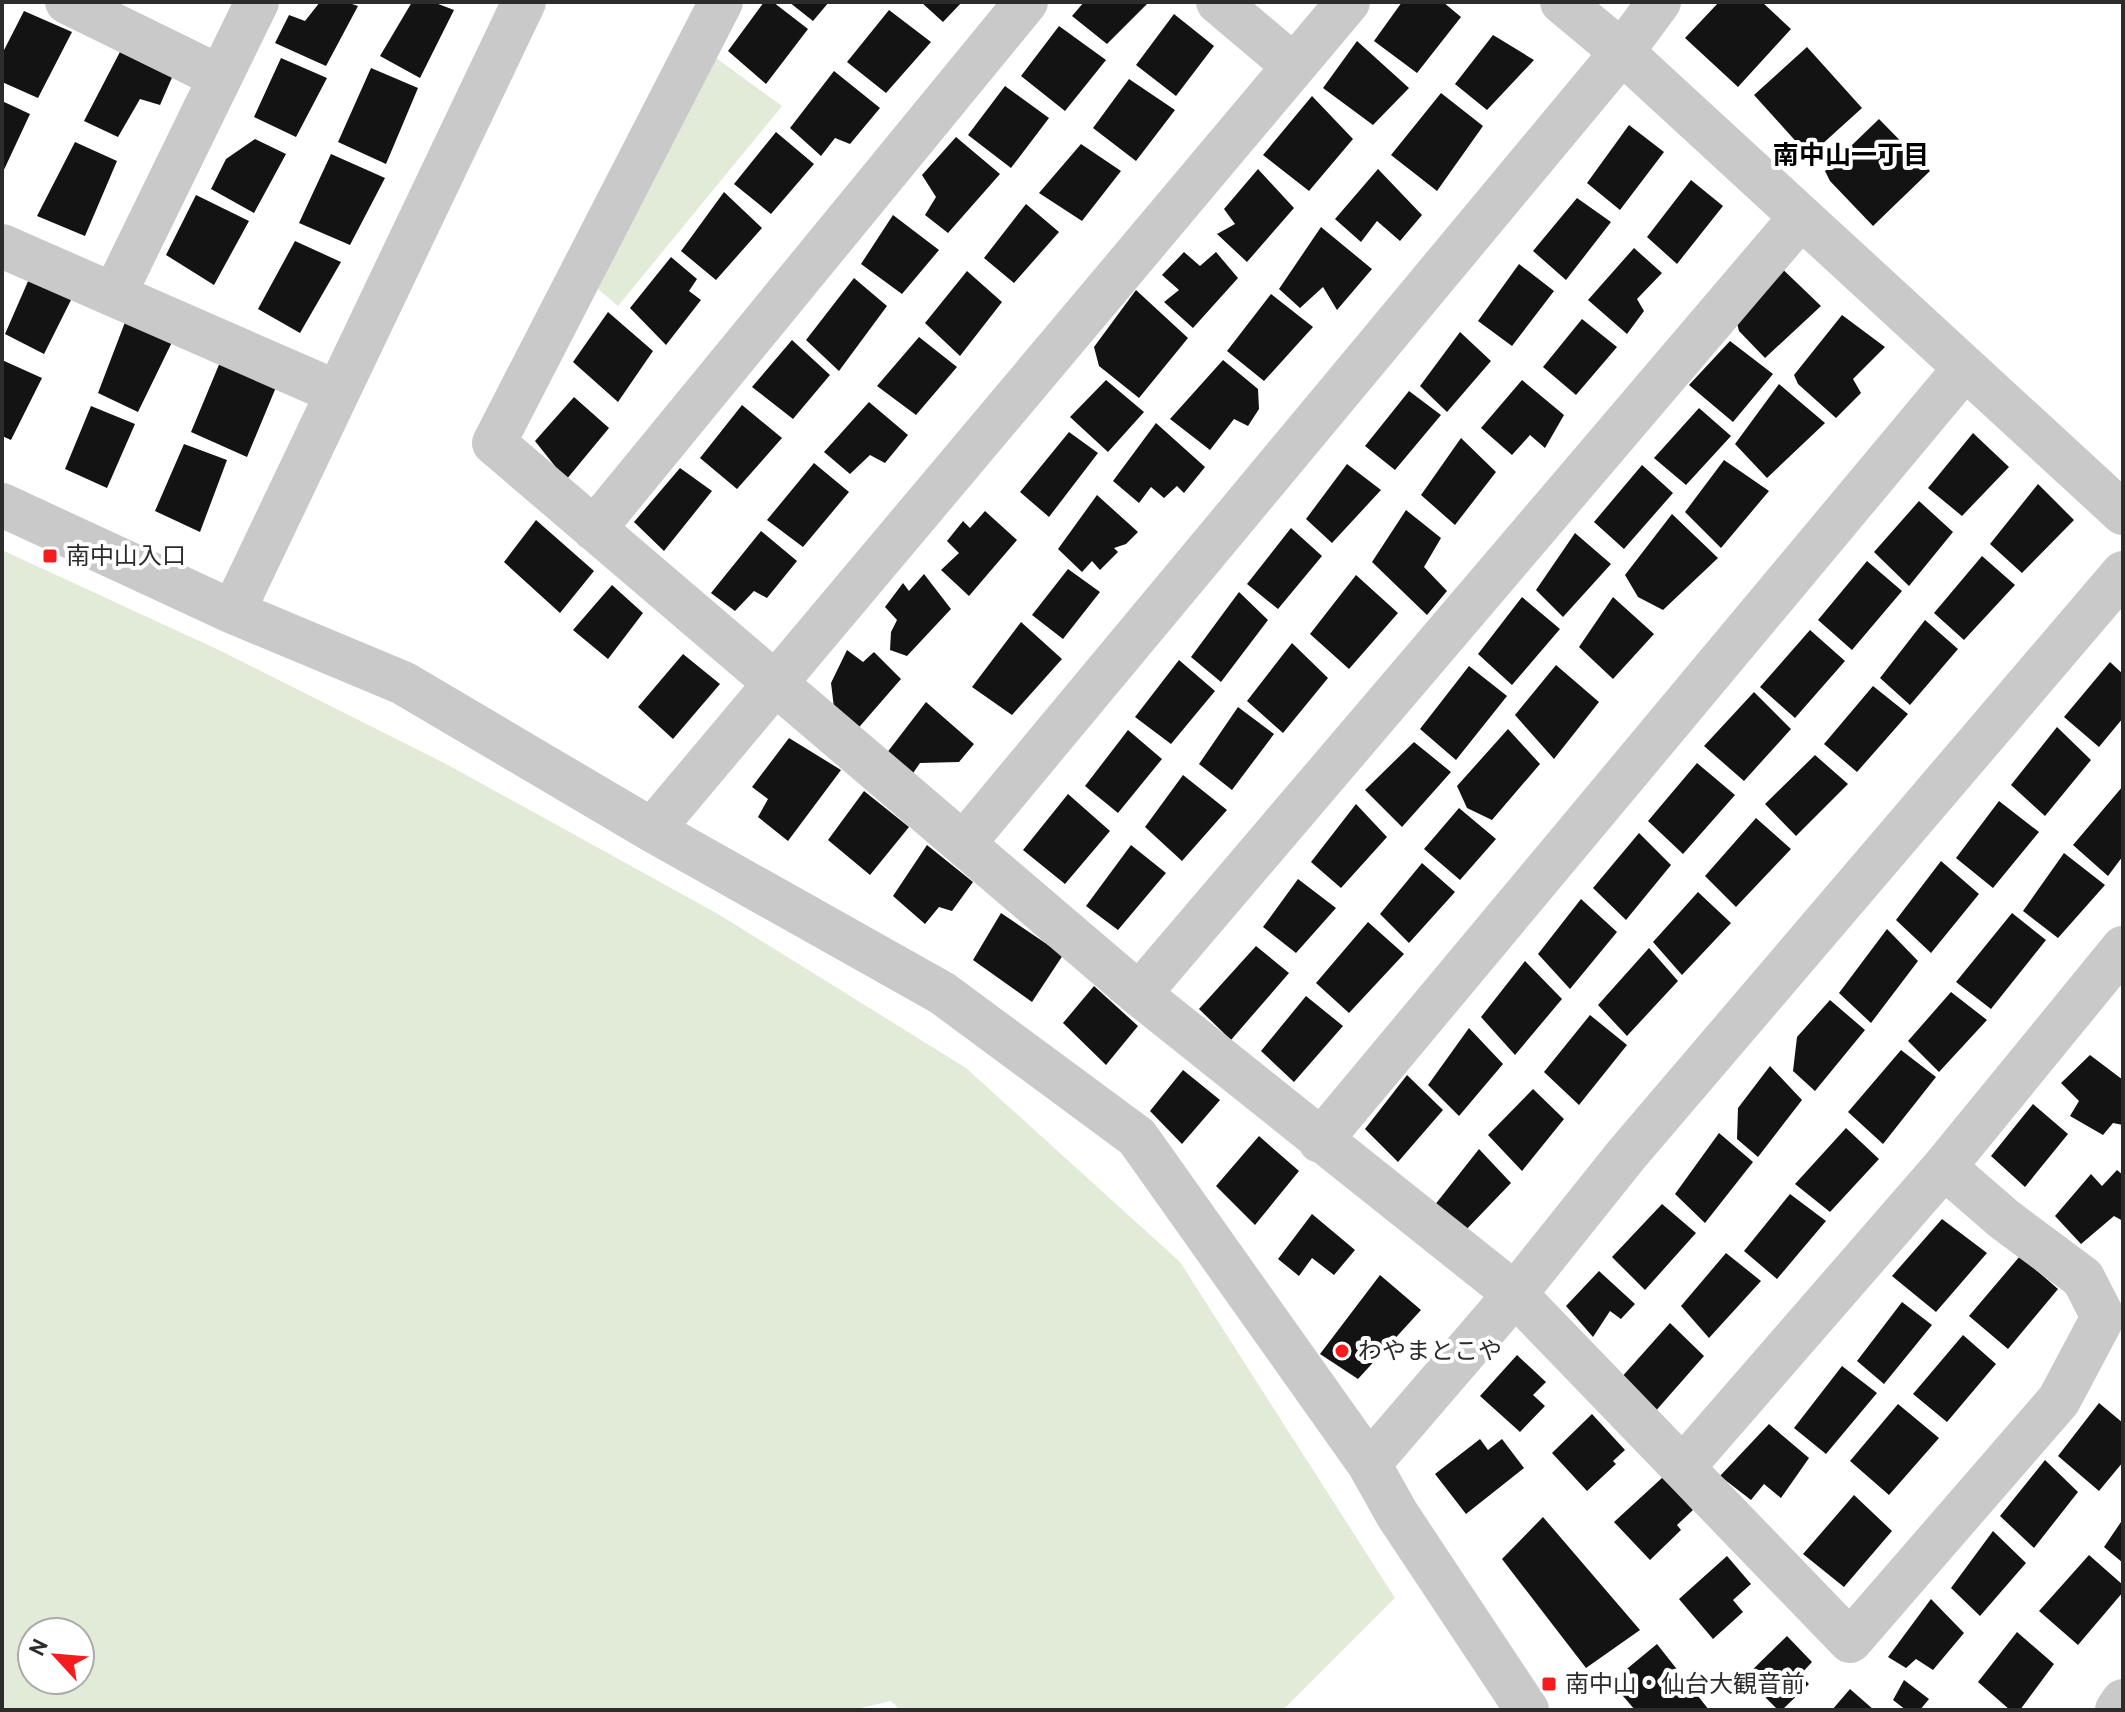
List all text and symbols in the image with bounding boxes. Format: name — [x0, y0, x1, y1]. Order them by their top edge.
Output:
district label: 南中山一丁目 — [1773, 141, 1929, 174]
place label: 南中山入口 — [66, 543, 186, 573]
marker: 南中山入口 — [41, 547, 59, 565]
place label: わやまとこや — [1358, 1338, 1502, 1368]
marker: わやまとこや — [1333, 1342, 1351, 1360]
north arrow — [16, 1616, 96, 1696]
text: N — [25, 1635, 56, 1661]
place label: 南中山・仙台大観音前 — [1565, 1671, 1805, 1701]
marker: 南中山・仙台大観音前 — [1540, 1675, 1558, 1693]

